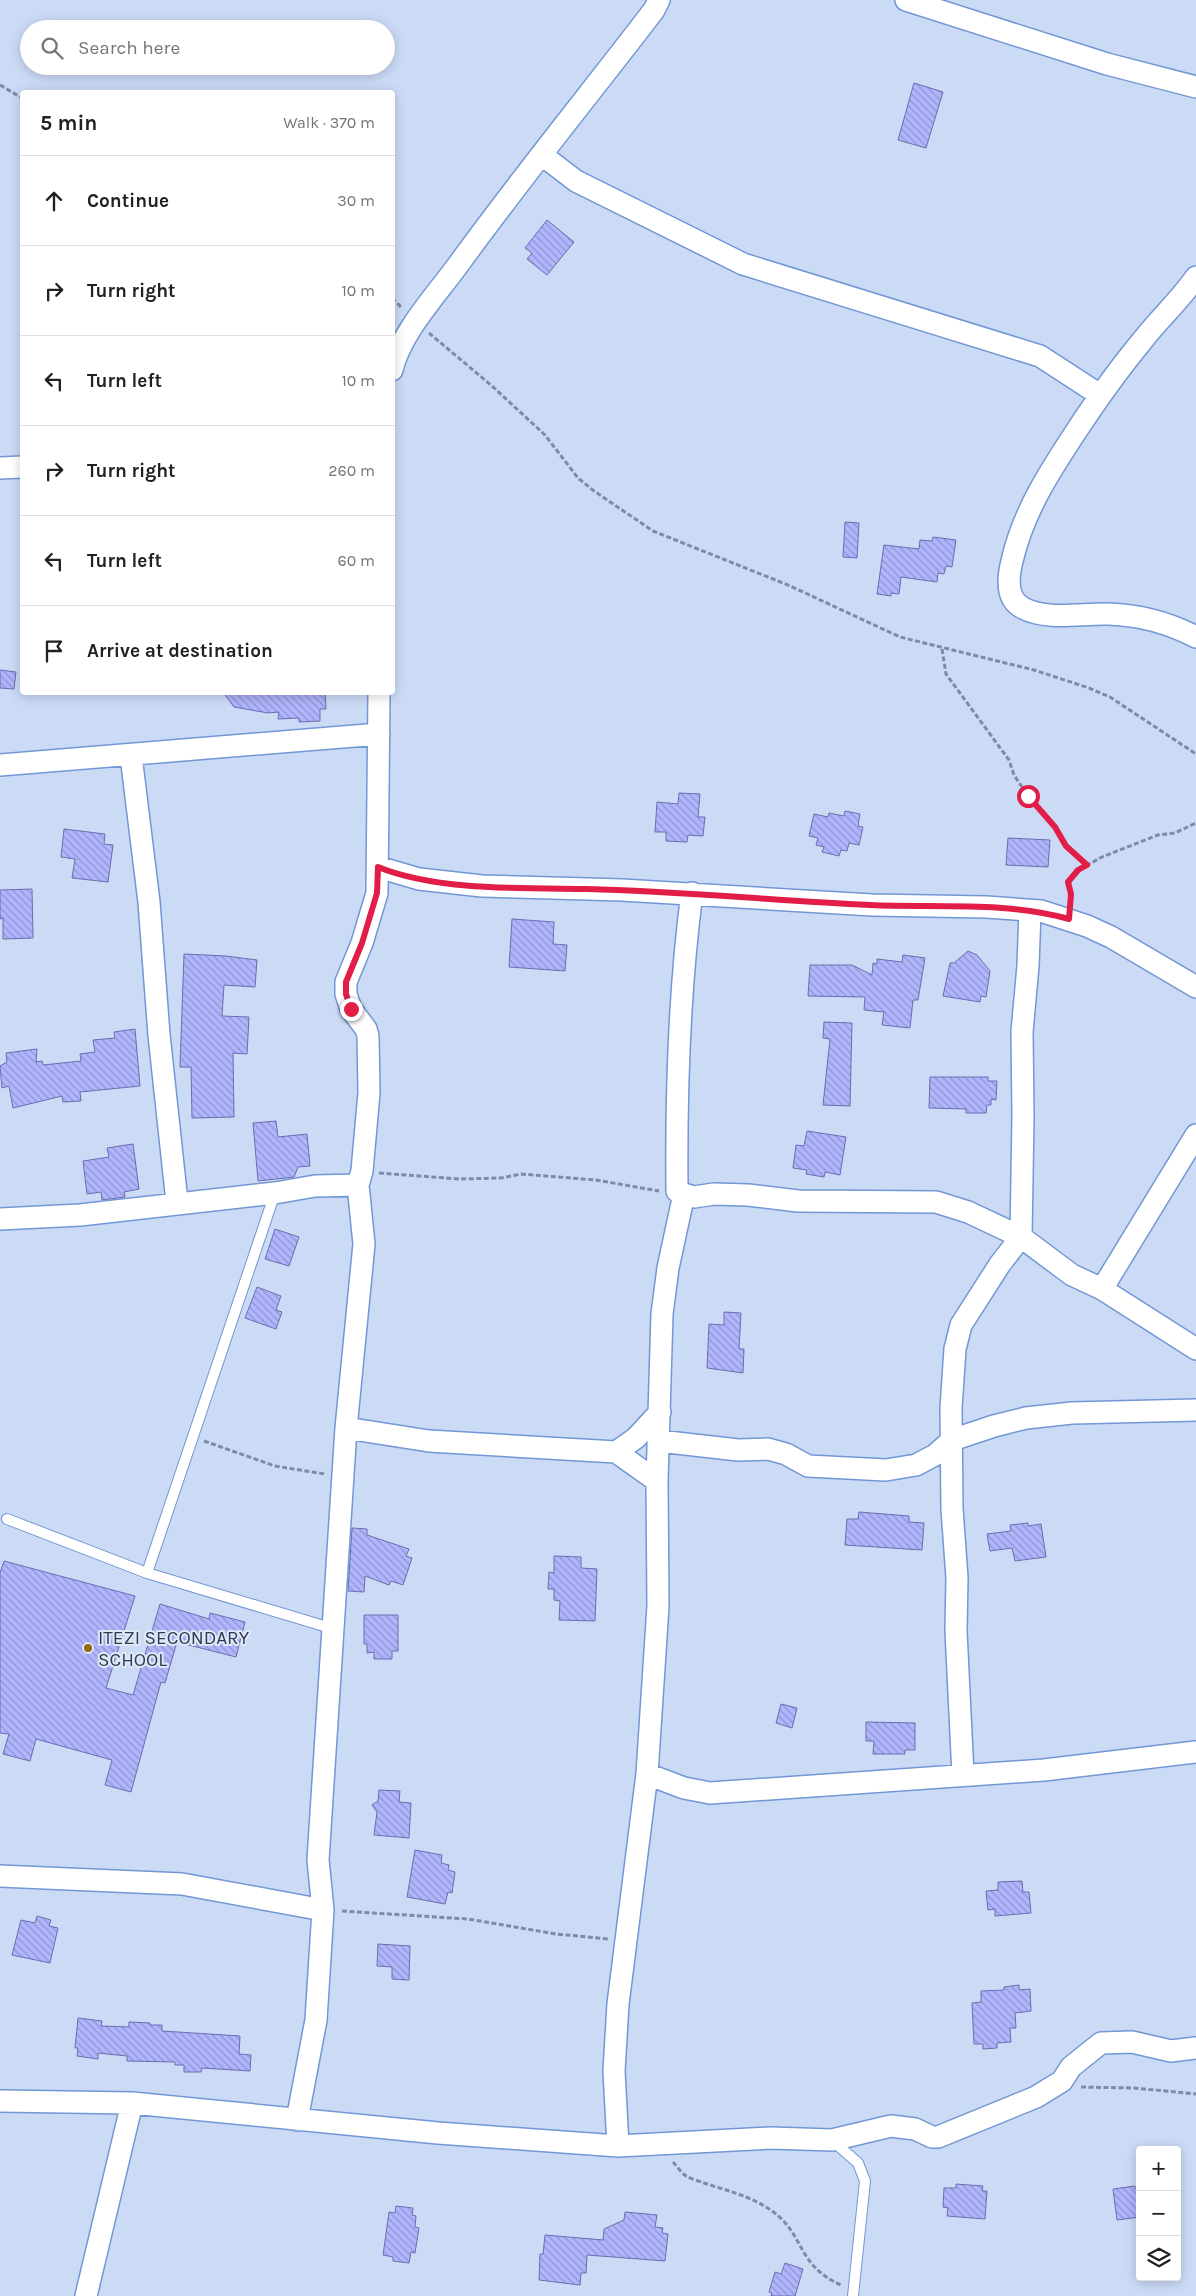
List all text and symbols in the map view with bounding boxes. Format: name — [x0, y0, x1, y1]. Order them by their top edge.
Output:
search box — [20, 20, 395, 75]
icon: search — [38, 34, 66, 62]
text: Search here — [78, 37, 180, 59]
text: 5 min — [40, 111, 97, 135]
text: Walk · 370 m — [283, 113, 375, 132]
icon: ahead — [40, 187, 68, 215]
text: Continue — [87, 190, 169, 212]
text: 30 m — [337, 191, 375, 210]
icon: right — [40, 277, 68, 305]
text: Turn right — [87, 280, 176, 302]
text: 10 m — [341, 281, 375, 300]
icon: left — [40, 367, 68, 395]
text: Turn left — [87, 370, 162, 392]
text: 10 m — [341, 371, 375, 390]
icon: right — [40, 457, 68, 485]
text: Turn right — [87, 460, 176, 482]
text: 260 m — [328, 461, 375, 480]
icon: left — [40, 547, 68, 575]
text: Turn left — [87, 550, 162, 572]
text: 60 m — [338, 551, 375, 570]
icon: arrive — [40, 637, 68, 665]
text: Arrive at destination — [87, 640, 273, 662]
route start — [1017, 785, 1040, 808]
route end — [340, 998, 363, 1021]
place label: ITEZI SECONDARY SCHOOL — [98, 1627, 250, 1671]
marker: ITEZI SECONDARY SCHOOL — [82, 1642, 94, 1654]
map controls — [1136, 2146, 1181, 2281]
button: + — [1136, 2146, 1181, 2191]
button: − — [1136, 2191, 1181, 2236]
button: layers — [1136, 2236, 1181, 2281]

